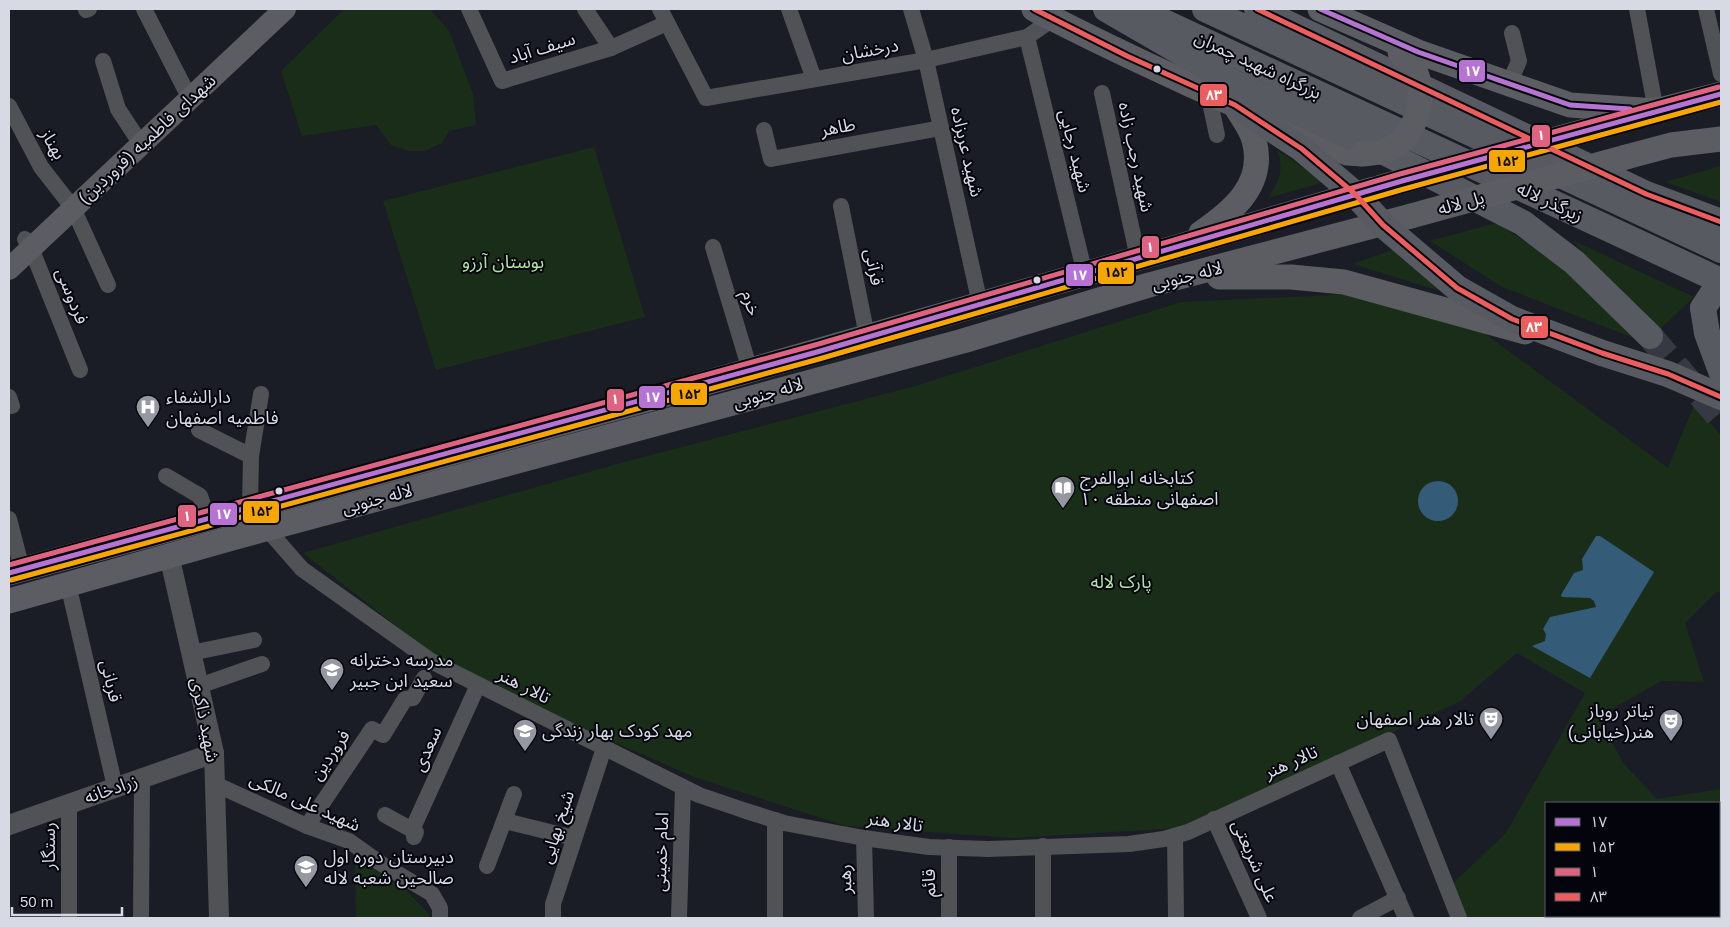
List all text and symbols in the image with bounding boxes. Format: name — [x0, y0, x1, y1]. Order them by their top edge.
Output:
street label: بزرگراه شهید چمران — [1191, 27, 1324, 104]
street label: سیف آباد — [506, 28, 578, 68]
street label: درخشان — [840, 35, 900, 66]
line badge: ۱۷ — [1458, 59, 1486, 83]
text: ۱۷ — [1464, 63, 1480, 79]
unlabelled marker — [1152, 64, 1162, 74]
street label: شهدای فاطمیه (فروردین) — [74, 70, 221, 209]
line badge: ۸۳ — [1199, 83, 1228, 107]
text: ۸۳ — [1206, 87, 1222, 103]
street label: شهید رجب زاده — [1114, 100, 1157, 214]
street label: شهید عربزاده — [946, 105, 987, 199]
street label: شهید رجایی — [1054, 107, 1095, 195]
street label: طاهر — [818, 114, 857, 141]
street label: بهناز — [35, 124, 70, 163]
line badge: ۱ — [1531, 124, 1551, 148]
text: ۱ — [1537, 127, 1545, 143]
line badge: ۱۵۲ — [1488, 149, 1526, 173]
text: ۱۵۲ — [1495, 153, 1519, 169]
street label: زیرگذر لاله — [1513, 178, 1586, 227]
street label: پل لاله — [1436, 187, 1487, 220]
line badge: ۱ — [1141, 235, 1160, 259]
text: ۱ — [1146, 239, 1154, 255]
street label: قرآنی — [860, 247, 887, 287]
park label: بوستان آرزو — [462, 252, 544, 273]
street label: لاله جنوبی — [1150, 258, 1225, 295]
line badge: ۱۵۲ — [1097, 261, 1135, 285]
line badge: ۱۷ — [1065, 263, 1094, 287]
text: ۱۵۲ — [1104, 264, 1128, 280]
street label: فردوسی — [51, 265, 92, 327]
text: ۱۷ — [1071, 267, 1087, 283]
unlabelled marker — [1032, 275, 1042, 285]
street label: خرم — [734, 288, 764, 319]
line badge: ۸۳ — [1520, 315, 1549, 339]
text: ۸۳ — [1526, 319, 1542, 335]
street label: لاله جنوبی — [731, 373, 806, 414]
line badge: ۱۵۲ — [670, 382, 708, 406]
line badge: ۱۷ — [638, 385, 666, 409]
text: ۱۵۲ — [677, 386, 701, 402]
place label: دارالشفاء فاطمیه اصفهان — [166, 387, 278, 429]
line badge: ۱ — [606, 388, 625, 412]
text: ۱۷ — [644, 389, 660, 405]
text: ۱ — [611, 391, 619, 407]
hospital icon: دارالشفاء فاطمیه اصفهان — [135, 394, 161, 428]
place label: کتابخانه ابوالفرج اصفهانی منطقه ۱۰ — [1080, 468, 1219, 510]
library icon: کتابخانه ابوالفرج اصفهانی منطقه ۱۰ — [1050, 475, 1076, 509]
street label: لاله جنوبی — [340, 480, 415, 519]
unlabelled marker — [274, 486, 284, 496]
line badge: ۱۵۲ — [242, 500, 280, 524]
line badge: ۱۷ — [209, 502, 238, 526]
text: ۱۵۲ — [249, 503, 273, 519]
line badge: ۱ — [177, 504, 197, 528]
text: ۱۷ — [215, 506, 231, 522]
text: ۱ — [183, 508, 191, 524]
park label: پارک لاله — [1090, 572, 1152, 593]
place label: مدرسه دخترانه سعید ابن جبیر — [349, 650, 453, 692]
school or university icon: مدرسه دخترانه سعید ابن جبیر — [319, 657, 345, 691]
street label: قربانی — [95, 658, 126, 704]
street label: تالار هنر — [493, 664, 554, 709]
street label: شهید ذاکری — [186, 676, 223, 764]
place label: تیاتر روباز هنر(خیابانی) — [1568, 701, 1654, 743]
theatre icon: تالار هنر اصفهان — [1478, 706, 1504, 740]
theatre icon: تیاتر روباز هنر(خیابانی) — [1658, 708, 1684, 742]
place label: تالار هنر اصفهان — [1357, 709, 1474, 730]
school or university icon: مهد کودک بهار زندگی — [512, 718, 538, 752]
place label: مهد کودک بهار زندگی — [542, 721, 692, 742]
street label: سعدی — [408, 724, 447, 775]
street label: فروردین — [306, 726, 355, 785]
street label: تالار هنر — [1260, 741, 1321, 784]
street label: شهید علی مالکی — [246, 769, 363, 836]
street label: زرادخانه — [82, 771, 141, 808]
street label: شیخ بهایی — [536, 788, 581, 867]
legend — [1545, 802, 1720, 917]
street label: تالار هنر — [865, 808, 924, 837]
street label: امام خمینی — [650, 812, 676, 892]
text: ۱۷ — [1590, 813, 1608, 830]
street label: علی شریعتی — [1227, 817, 1282, 906]
street label: رستگار — [39, 822, 60, 871]
text: ۱۵۲ — [1590, 838, 1616, 855]
place label: دبیرستان دوره اول صالحین شعبه لاله — [324, 847, 454, 889]
school or university icon: دبیرستان دوره اول صالحین شعبه لاله — [293, 854, 319, 888]
text: ۱ — [1590, 863, 1599, 880]
street label: رهبر — [835, 864, 856, 895]
street label: قائم — [919, 869, 942, 897]
scale bar — [12, 884, 122, 916]
text: ۸۳ — [1590, 888, 1608, 905]
text: 50 m — [20, 893, 53, 910]

